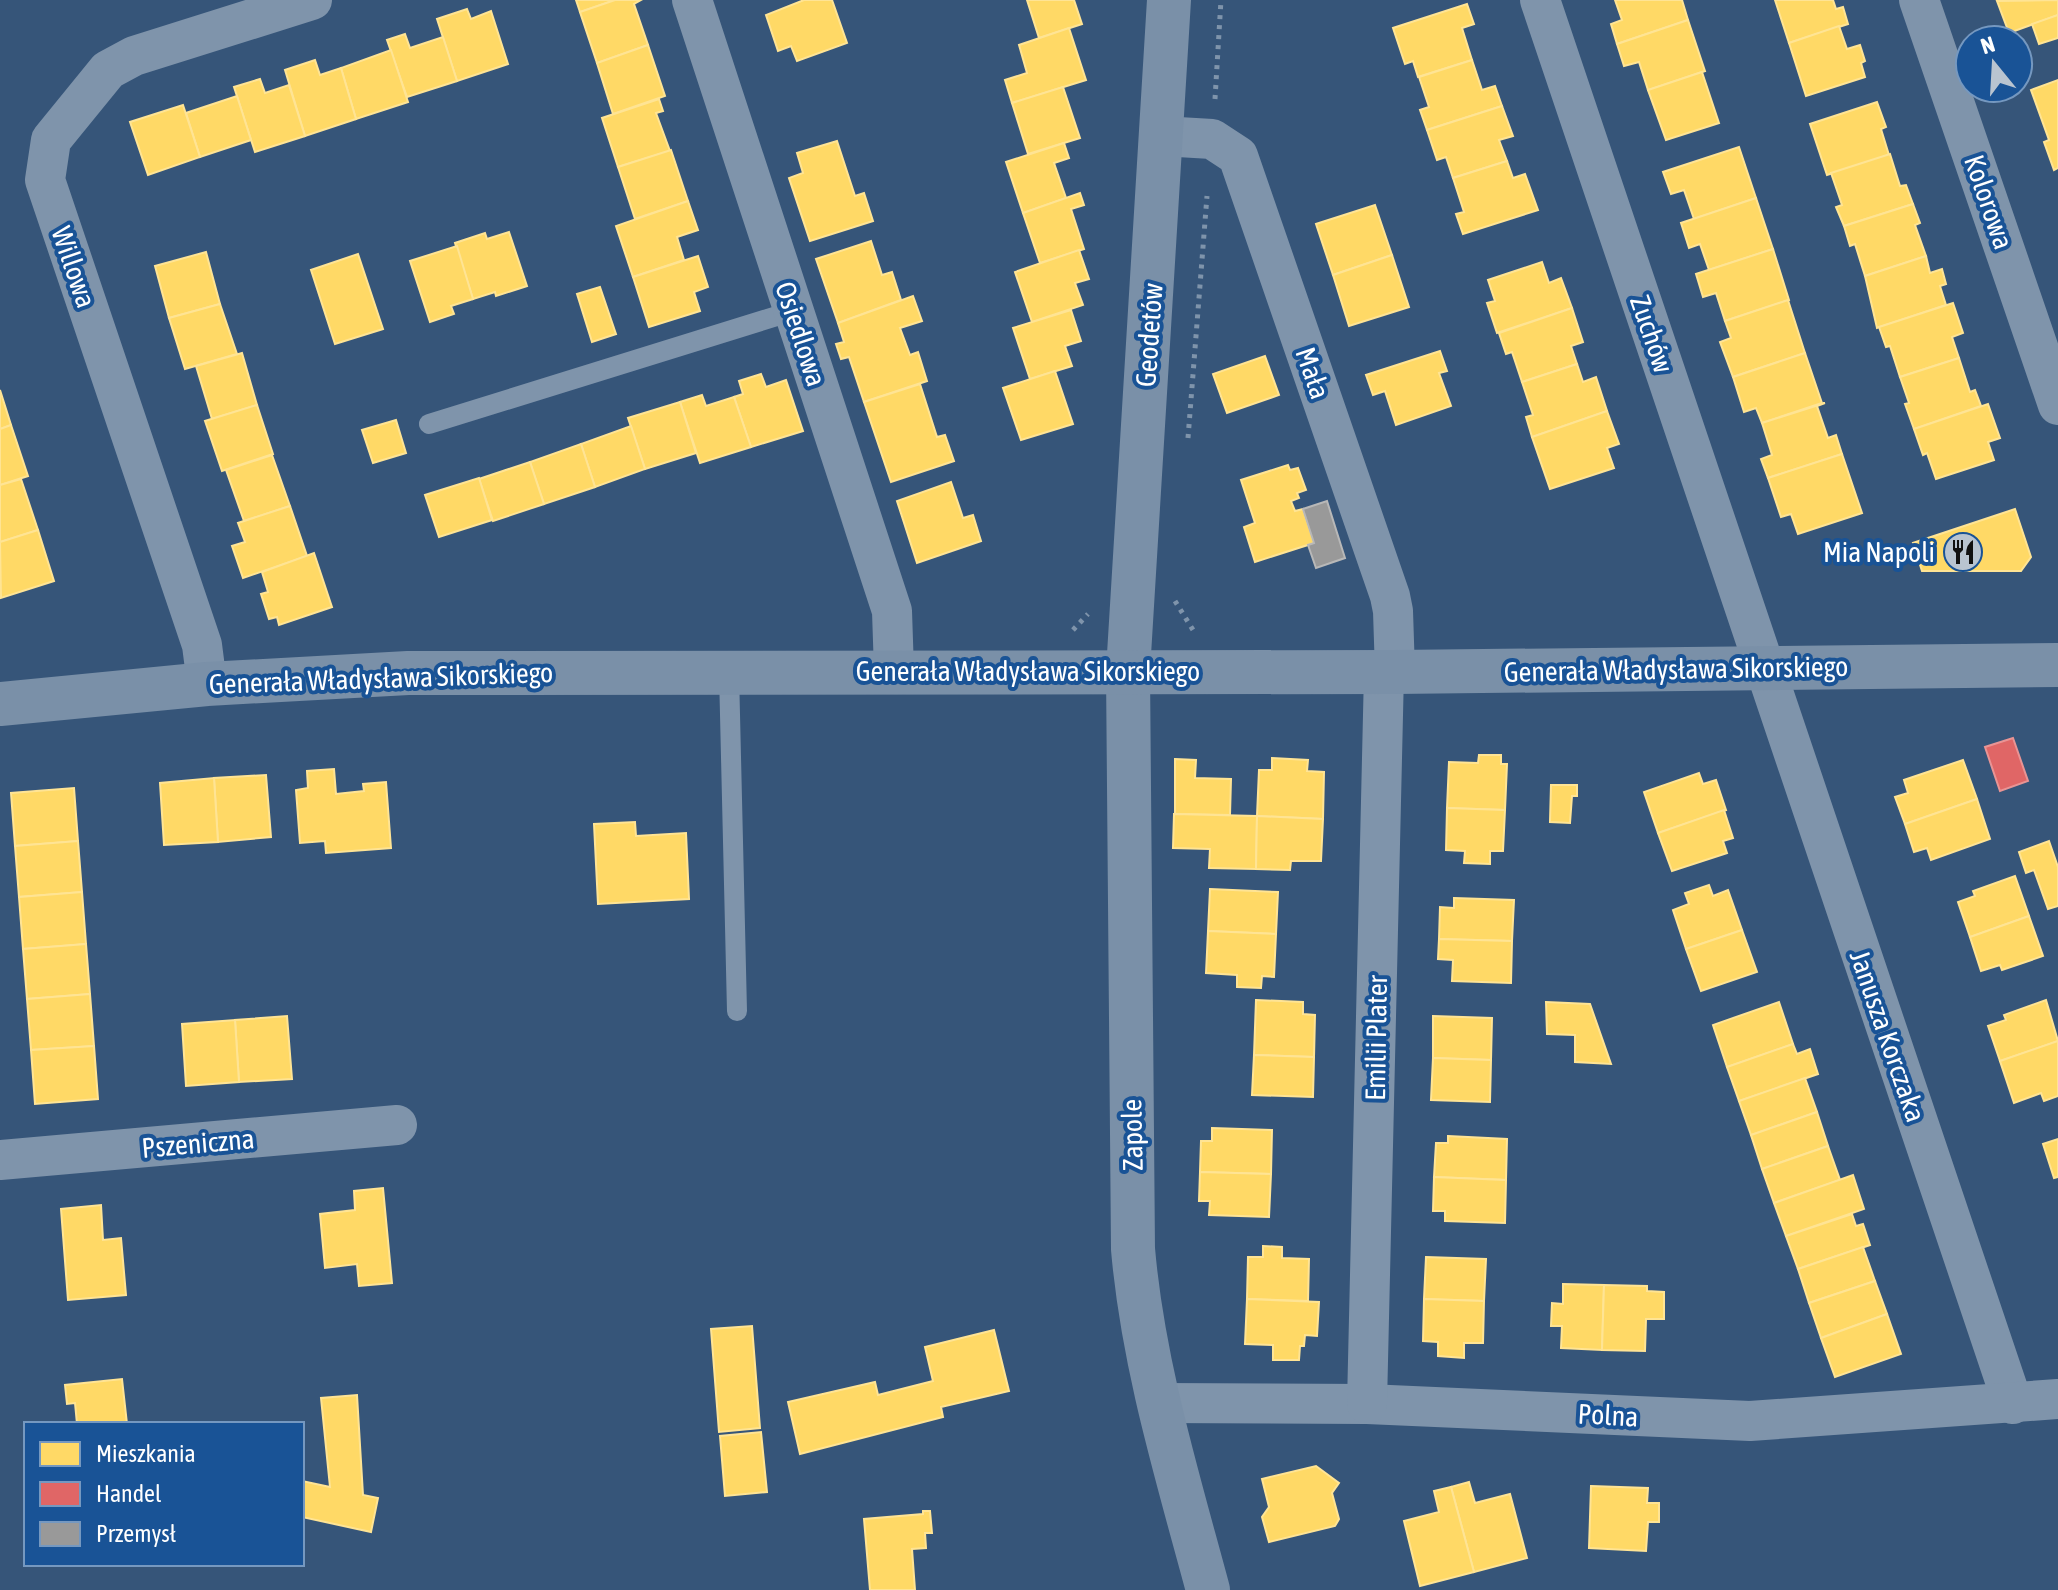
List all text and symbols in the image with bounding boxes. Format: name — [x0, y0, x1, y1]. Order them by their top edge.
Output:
north arrow — [1954, 24, 2034, 104]
text: N — [1978, 31, 1998, 59]
street label: Kolorowa — [1958, 151, 2020, 253]
street label: Willowa — [45, 222, 103, 312]
street label: Osiedlowa — [769, 278, 833, 390]
street label: Geodetów — [1129, 282, 1169, 388]
street label: Zuchów — [1624, 291, 1680, 377]
street label: Mała — [1289, 343, 1337, 403]
restaurant icon: Mia Napoli — [1942, 531, 1984, 573]
place label: Mia Napoli — [1823, 536, 1935, 568]
street label: Generała Władysława Sikorskiego — [1503, 650, 1849, 688]
street label: Generała Władysława Sikorskiego — [856, 655, 1200, 687]
street label: Generała Władysława Sikorskiego — [208, 656, 554, 700]
street label: Janusza Korczaka — [1844, 946, 1932, 1126]
street label: Emilii Plater — [1359, 974, 1393, 1101]
street label: Zapole — [1115, 1099, 1149, 1171]
street label: Pszeniczna — [140, 1122, 256, 1164]
street label: Polna — [1577, 1397, 1639, 1433]
legend — [24, 1422, 304, 1566]
text: Mieszkania — [96, 1440, 196, 1467]
text: Handel — [96, 1480, 162, 1507]
text: Przemysł — [96, 1520, 177, 1547]

